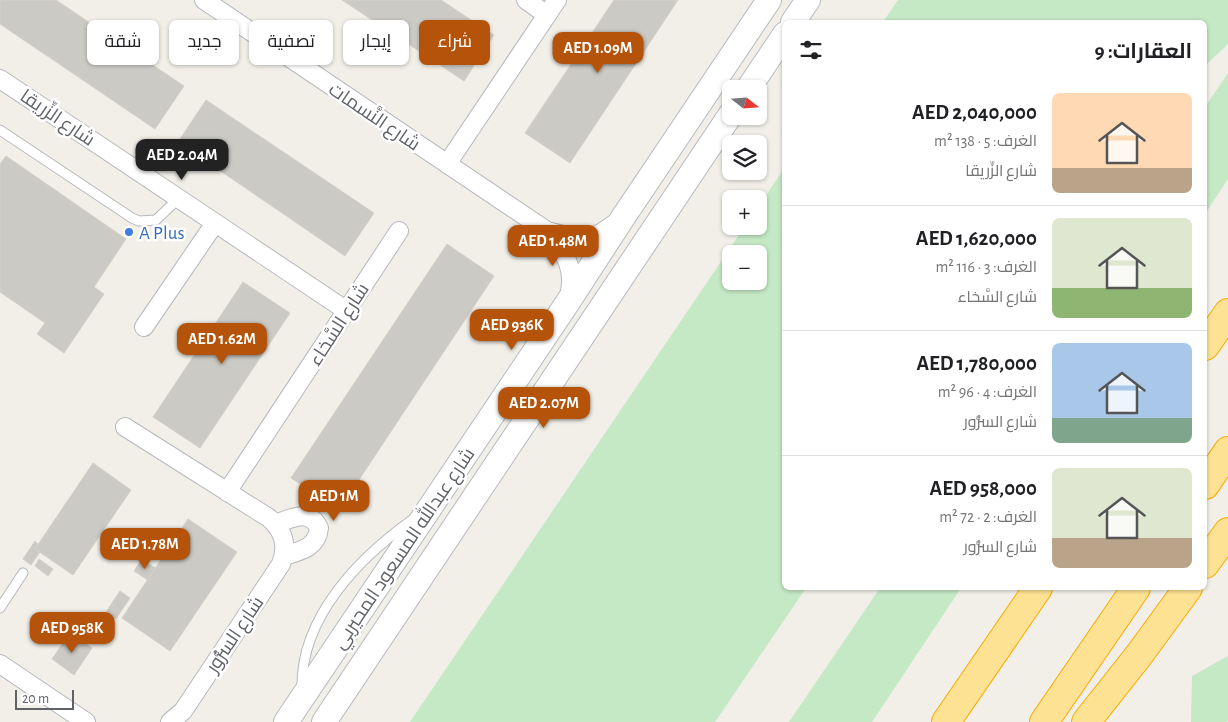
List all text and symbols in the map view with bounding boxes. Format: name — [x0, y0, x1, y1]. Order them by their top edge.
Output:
chip: شقة — [87, 20, 159, 65]
chip: جديد — [169, 20, 239, 65]
chip: تصفية — [249, 20, 333, 65]
chip: إيجار — [343, 20, 409, 65]
chip: شراء — [419, 20, 490, 65]
pin: AED 1.09M — [541, 32, 655, 74]
icon: filters — [797, 36, 825, 64]
text: AED 1.09M — [564, 40, 632, 56]
text: العقارات: 9 — [1095, 41, 1192, 62]
street label: شارع النَّسمات — [323, 77, 425, 157]
north arrow — [722, 80, 768, 125]
map controls — [722, 80, 767, 290]
street label: شارع الزِّريقا — [15, 83, 100, 152]
text: AED 2,040,000 — [912, 102, 1037, 123]
icon: home — [1092, 113, 1152, 173]
text: الغرف: 5 · 138 m² — [934, 133, 1037, 149]
button: layers — [722, 135, 767, 180]
pin: AED 2.04M — [125, 138, 239, 181]
text: AED 2.04M — [147, 147, 217, 163]
text: شارع الزِّريقا — [965, 163, 1037, 179]
button: + — [722, 190, 767, 235]
place label: A Plus — [139, 224, 184, 243]
pin: AED 1.48M — [496, 224, 610, 267]
marker: A Plus — [123, 226, 135, 238]
text: AED 1,620,000 — [916, 228, 1037, 249]
text: AED 1.48M — [519, 233, 587, 249]
icon: home — [1092, 238, 1152, 298]
button: − — [722, 245, 767, 290]
text: الغرف: 3 · 116 m² — [935, 259, 1037, 275]
street label: شارع السَّخاء — [305, 280, 375, 371]
text: شارع السَّخاء — [958, 289, 1037, 305]
pin: AED 936K — [460, 308, 564, 351]
text: AED 936K — [481, 317, 543, 333]
pin: AED 1.62M — [165, 322, 279, 365]
text: AED 1.62M — [188, 331, 256, 347]
text: AED 1,780,000 — [916, 353, 1037, 374]
icon: home — [1092, 363, 1152, 423]
text: الغرف: 4 · 96 m² — [938, 384, 1037, 400]
pin: AED 2.07M — [487, 386, 601, 429]
text: AED 2.07M — [509, 395, 579, 411]
text: شارع السُّرُور — [963, 414, 1037, 430]
street label: شارع عبدالله المسعود المحيربي — [327, 443, 482, 655]
text: AED 958,000 — [930, 478, 1037, 499]
pin: AED 1M — [293, 480, 375, 522]
text: AED 1M — [309, 488, 359, 504]
icon: home — [1092, 488, 1152, 548]
text: الغرف: 2 · 72 m² — [939, 509, 1037, 525]
pin: AED 1.78M — [88, 528, 202, 570]
text: AED 1.78M — [111, 536, 179, 552]
text: شارع السُّرُور — [963, 539, 1037, 555]
street label: شارع السُّرُور — [202, 593, 270, 679]
pin: AED 958K — [20, 612, 124, 654]
text: AED 958K — [41, 620, 103, 636]
scale bar — [15, 687, 74, 710]
text: 20 m — [22, 692, 49, 706]

